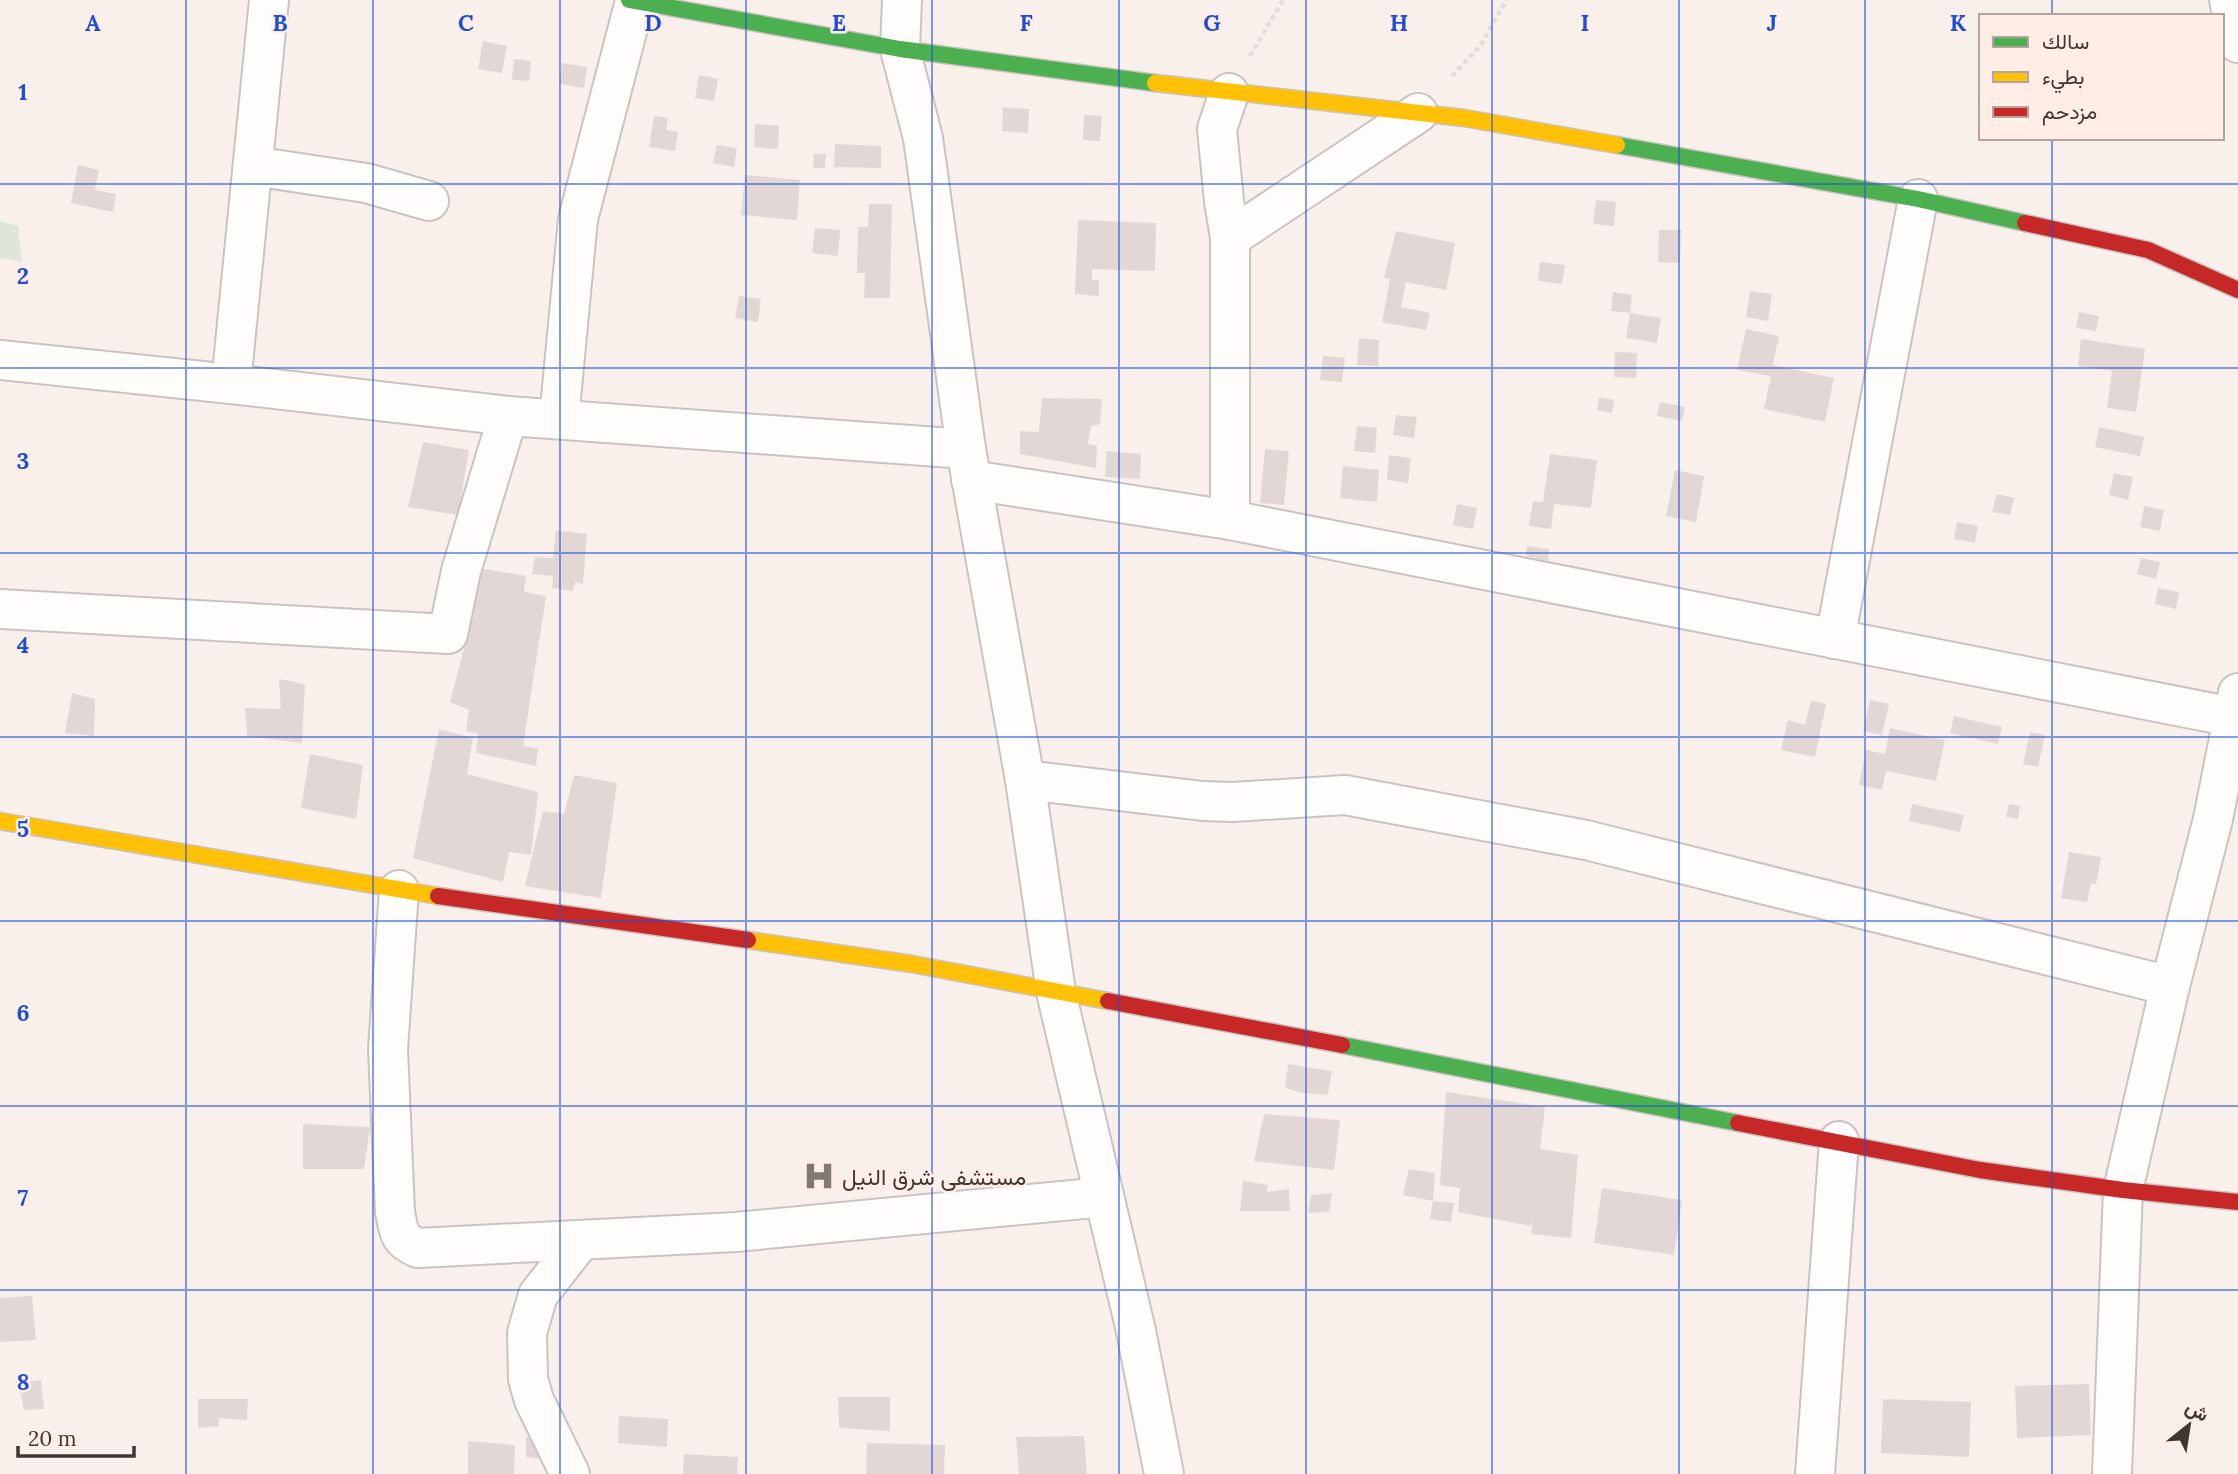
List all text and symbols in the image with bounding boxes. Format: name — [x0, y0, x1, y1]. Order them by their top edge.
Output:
text: A — [85, 8, 101, 37]
text: B — [272, 8, 288, 37]
text: C — [458, 8, 474, 37]
text: D — [644, 8, 662, 37]
text: E — [832, 8, 846, 37]
text: F — [1019, 8, 1033, 37]
text: G — [1203, 8, 1221, 37]
text: H — [1390, 8, 1408, 37]
text: I — [1581, 8, 1589, 37]
text: J — [1767, 8, 1777, 37]
text: K — [1950, 8, 1967, 37]
legend — [1979, 14, 2224, 140]
text: سالك — [2042, 28, 2089, 55]
text: بطيء — [2042, 63, 2085, 94]
text: 1 — [18, 77, 28, 106]
text: مزدحم — [2042, 98, 2097, 126]
text: 2 — [17, 261, 29, 290]
text: 3 — [17, 446, 29, 475]
text: 4 — [17, 630, 29, 659]
text: 5 — [17, 814, 29, 843]
text: 6 — [16, 998, 30, 1027]
hospital icon: مستشفى شرق النيل — [802, 1159, 836, 1193]
place label: مستشفى شرق النيل — [842, 1162, 1026, 1192]
text: 7 — [18, 1183, 29, 1212]
text: 8 — [16, 1367, 30, 1396]
north arrow — [2154, 1390, 2224, 1460]
text: ش — [2182, 1394, 2214, 1426]
scale bar — [18, 1414, 133, 1458]
text: 20 m — [28, 1425, 77, 1452]

